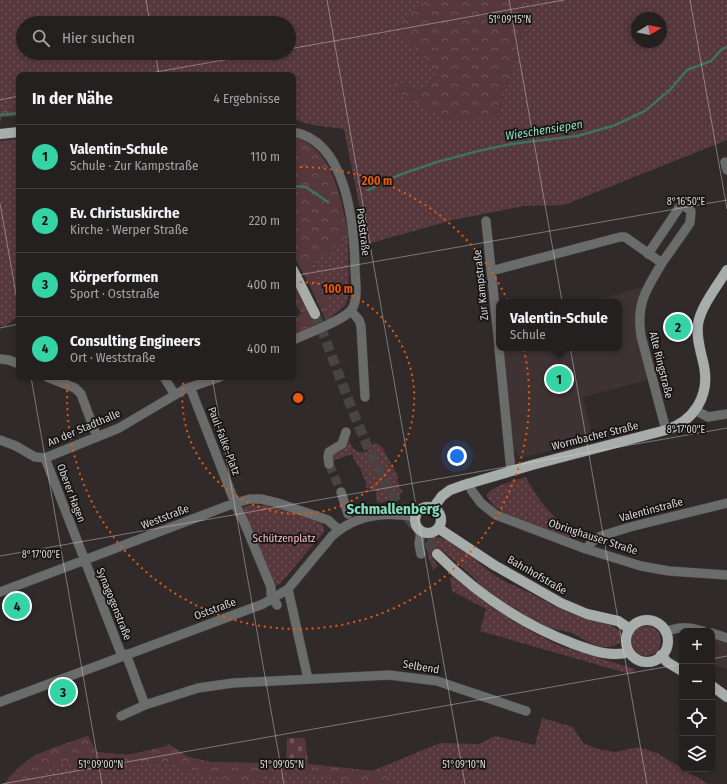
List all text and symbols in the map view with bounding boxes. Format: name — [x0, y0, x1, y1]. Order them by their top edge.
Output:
north arrow — [631, 12, 667, 48]
text: 51°09'15"N — [489, 14, 531, 26]
search box — [16, 16, 296, 60]
icon: search — [30, 27, 52, 49]
text: Hier suchen — [62, 29, 135, 47]
text: In der Nähe — [32, 88, 113, 109]
text: 4 Ergebnisse — [214, 91, 280, 106]
water label: Wieschensiepen — [504, 117, 584, 143]
text: Valentin-Schule — [70, 140, 168, 158]
text: 1 — [42, 149, 48, 164]
text: 110 m — [250, 149, 280, 164]
text: Schule · Zur Kampstraße — [70, 158, 198, 173]
text: 200 m — [361, 174, 392, 188]
text: 8°16'50"E — [667, 196, 706, 208]
text: Ev. Christuskirche — [70, 204, 180, 222]
street label: Poststraße — [354, 207, 372, 257]
text: 2 — [42, 213, 48, 228]
text: 220 m — [249, 213, 280, 228]
text: Kirche · Werper Straße — [70, 222, 188, 237]
street label: Zur Kampstraße — [471, 249, 491, 321]
text: Körperformen — [70, 268, 158, 286]
text: 3 — [42, 277, 48, 292]
text: 400 m — [247, 277, 280, 292]
text: 100 m — [323, 282, 353, 296]
text: Sport · Oststraße — [70, 286, 160, 301]
popup — [496, 299, 622, 351]
text: Valentin-Schule — [510, 309, 608, 327]
pin: 2 — [665, 312, 691, 342]
text: Schule — [510, 327, 546, 342]
street label: Alte Ringstraße — [646, 330, 676, 400]
text: Consulting Engineers — [70, 332, 201, 350]
text: 4 — [42, 341, 48, 356]
text: 400 m — [247, 341, 280, 356]
text: Ort · Weststraße — [70, 350, 155, 365]
pin: 1 — [546, 364, 572, 394]
centre of rings — [291, 391, 305, 405]
street label: Paul-Falke-Platz — [205, 405, 243, 477]
street label: An der Stadthalle — [46, 407, 122, 449]
street label: Wormbacher Straße — [550, 419, 640, 453]
text: 8°17'00"E — [667, 424, 706, 436]
your location — [447, 446, 467, 466]
street label: Oberer Hagen — [54, 462, 88, 524]
street label: Valentinstraße — [618, 495, 684, 525]
district label: Schmallenberg — [346, 500, 440, 518]
street label: Weststraße — [139, 502, 191, 532]
street label: Obringhauser Straße — [547, 516, 639, 558]
park label: Schützenplatz — [253, 532, 316, 545]
text: 8°17'00"E — [22, 549, 61, 561]
street label: Bahnhofstraße — [505, 553, 569, 597]
street label: Synagogenstraße — [94, 566, 134, 642]
pin: 4 — [4, 591, 30, 621]
street label: Oststraße — [192, 595, 238, 623]
map controls — [679, 628, 715, 772]
button: + — [679, 628, 715, 664]
street label: Selbend — [402, 657, 440, 677]
button: − — [679, 664, 715, 700]
pin: 3 — [50, 677, 76, 707]
button: locate — [679, 700, 715, 736]
button: layers — [679, 736, 715, 772]
text: 51°09'00"N — [79, 759, 123, 771]
text: 51°09'05"N — [260, 759, 304, 771]
text: 51°09'10"N — [442, 759, 486, 771]

